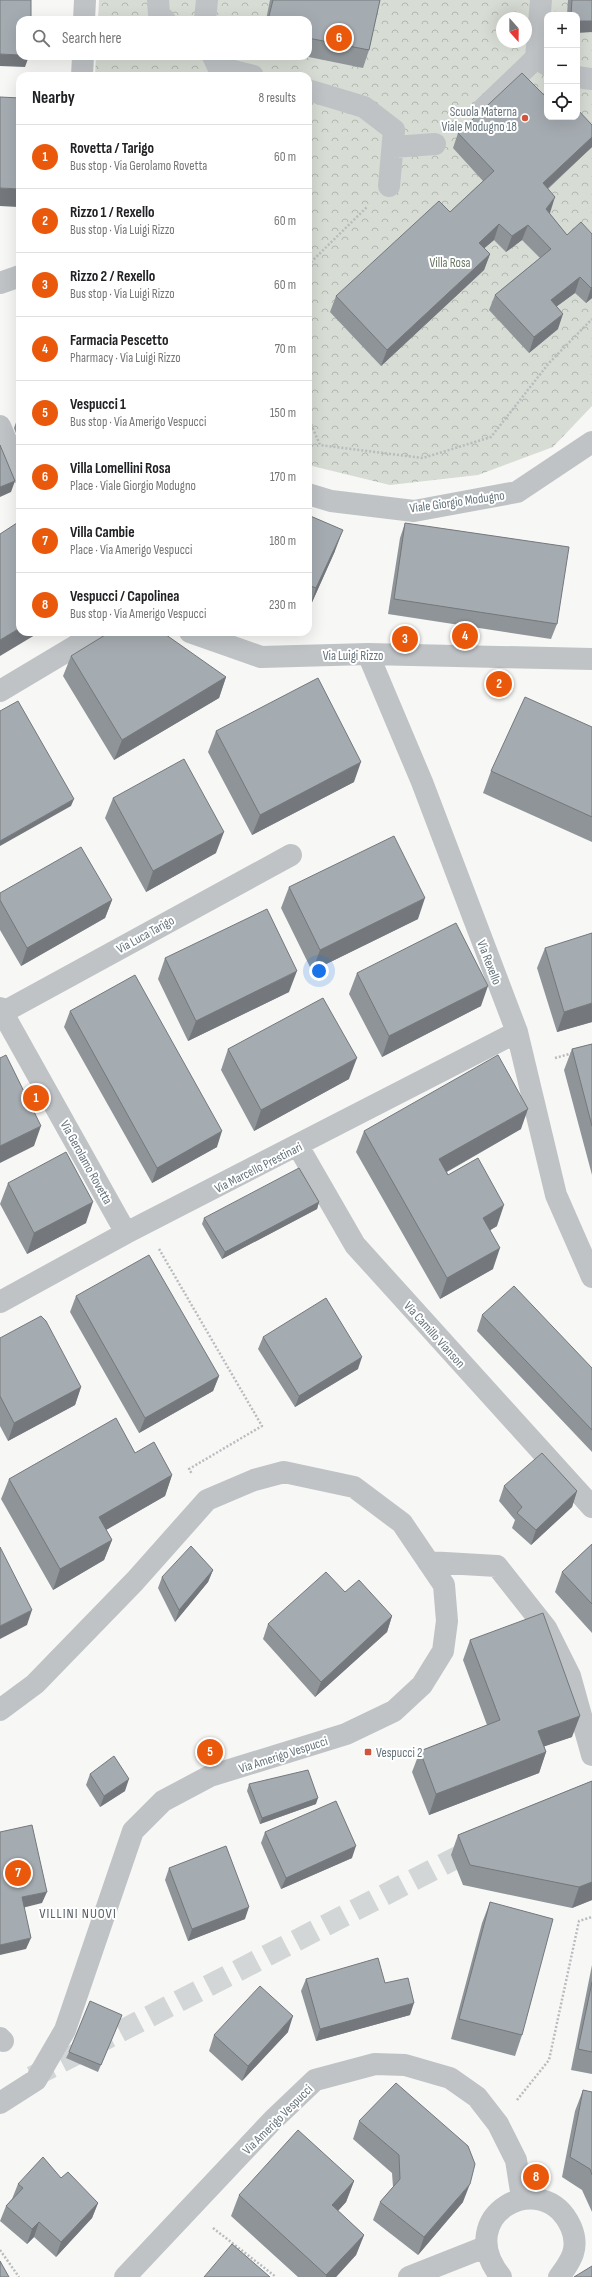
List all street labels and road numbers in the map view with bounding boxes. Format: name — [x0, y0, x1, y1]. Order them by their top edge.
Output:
street label: Viale Giorgio Modugno — [409, 487, 506, 517]
street label: Via Luigi Rizzo — [323, 648, 383, 664]
street label: Via Luca Tarigo — [114, 912, 177, 957]
street label: Via Rexello — [473, 938, 505, 987]
street label: Via Gerolamo Rovetta — [57, 1118, 116, 1207]
street label: Via Marcello Prestinari — [212, 1139, 305, 1197]
street label: Via Camillo Vianson — [400, 1298, 468, 1371]
street label: Via Amerigo Vespucci — [237, 1733, 330, 1777]
street label: Via Amerigo Vespucci — [239, 2081, 316, 2158]

